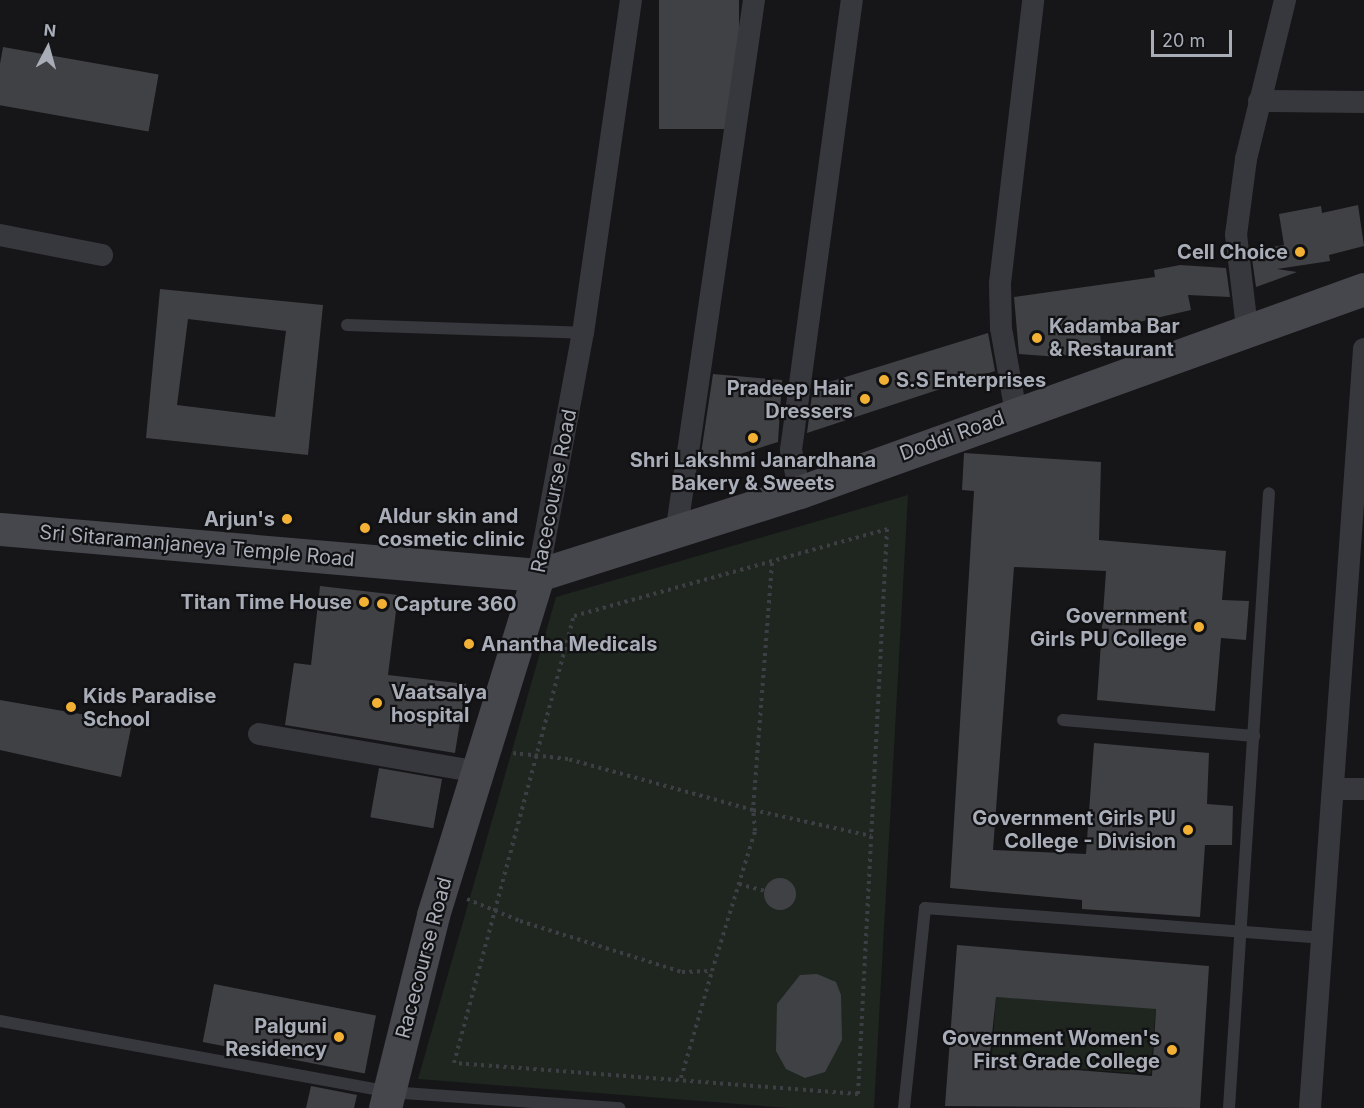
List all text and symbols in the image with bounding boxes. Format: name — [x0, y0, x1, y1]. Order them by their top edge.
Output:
north arrow — [18, 18, 78, 78]
scale bar — [1154, 18, 1235, 56]
text: N — [43, 20, 57, 41]
text: 20 m — [1162, 30, 1205, 51]
place label: Cell Choice — [1177, 240, 1288, 264]
marker: Cell Choice — [1293, 245, 1307, 259]
place label: Kadamba Bar & Restaurant — [1049, 314, 1180, 361]
marker: Kadamba Bar & Restaurant — [1030, 331, 1044, 345]
place label: S.S Enterprises — [896, 368, 1046, 392]
marker: S.S Enterprises — [877, 373, 891, 387]
place label: Pradeep Hair Dressers — [727, 376, 853, 423]
marker: Pradeep Hair Dressers — [858, 392, 872, 406]
street label: Doddi Road — [896, 406, 1008, 466]
street label: Racecourse Road — [526, 407, 582, 575]
marker: Shri Lakshmi Janardhana Bakery & Sweets — [746, 431, 760, 445]
place label: Shri Lakshmi Janardhana Bakery & Sweets — [630, 448, 876, 495]
place label: Aldur skin and cosmetic clinic — [378, 504, 525, 551]
place label: Arjun's — [204, 507, 275, 531]
marker: Arjun's — [280, 512, 294, 526]
marker: Aldur skin and cosmetic clinic — [356, 519, 374, 537]
street label: Sri Sitaramanjaneya Temple Road — [38, 520, 356, 572]
place label: Titan Time House — [181, 590, 352, 614]
place label: Capture 360 — [394, 592, 516, 616]
marker: Titan Time House — [357, 595, 371, 609]
marker: Capture 360 — [375, 597, 389, 611]
place label: Government Girls PU College — [1030, 604, 1187, 651]
marker: Government Girls PU College — [1192, 620, 1206, 634]
place label: Anantha Medicals — [481, 632, 657, 656]
marker: Anantha Medicals — [462, 637, 476, 651]
place label: Vaatsalya hospital — [391, 680, 487, 727]
place label: Kids Paradise School — [83, 684, 216, 731]
marker: Vaatsalya hospital — [368, 694, 386, 712]
marker: Kids Paradise School — [64, 700, 78, 714]
place label: Government Girls PU College - Division — [972, 807, 1176, 854]
marker: Government Girls PU College - Division — [1181, 823, 1195, 837]
street label: Racecourse Road — [391, 875, 457, 1041]
place label: Palguni Residency — [225, 1014, 327, 1061]
place label: Government Women's First Grade College — [942, 1026, 1160, 1073]
marker: Palguni Residency — [332, 1030, 346, 1044]
marker: Government Women's First Grade College — [1165, 1043, 1179, 1057]

